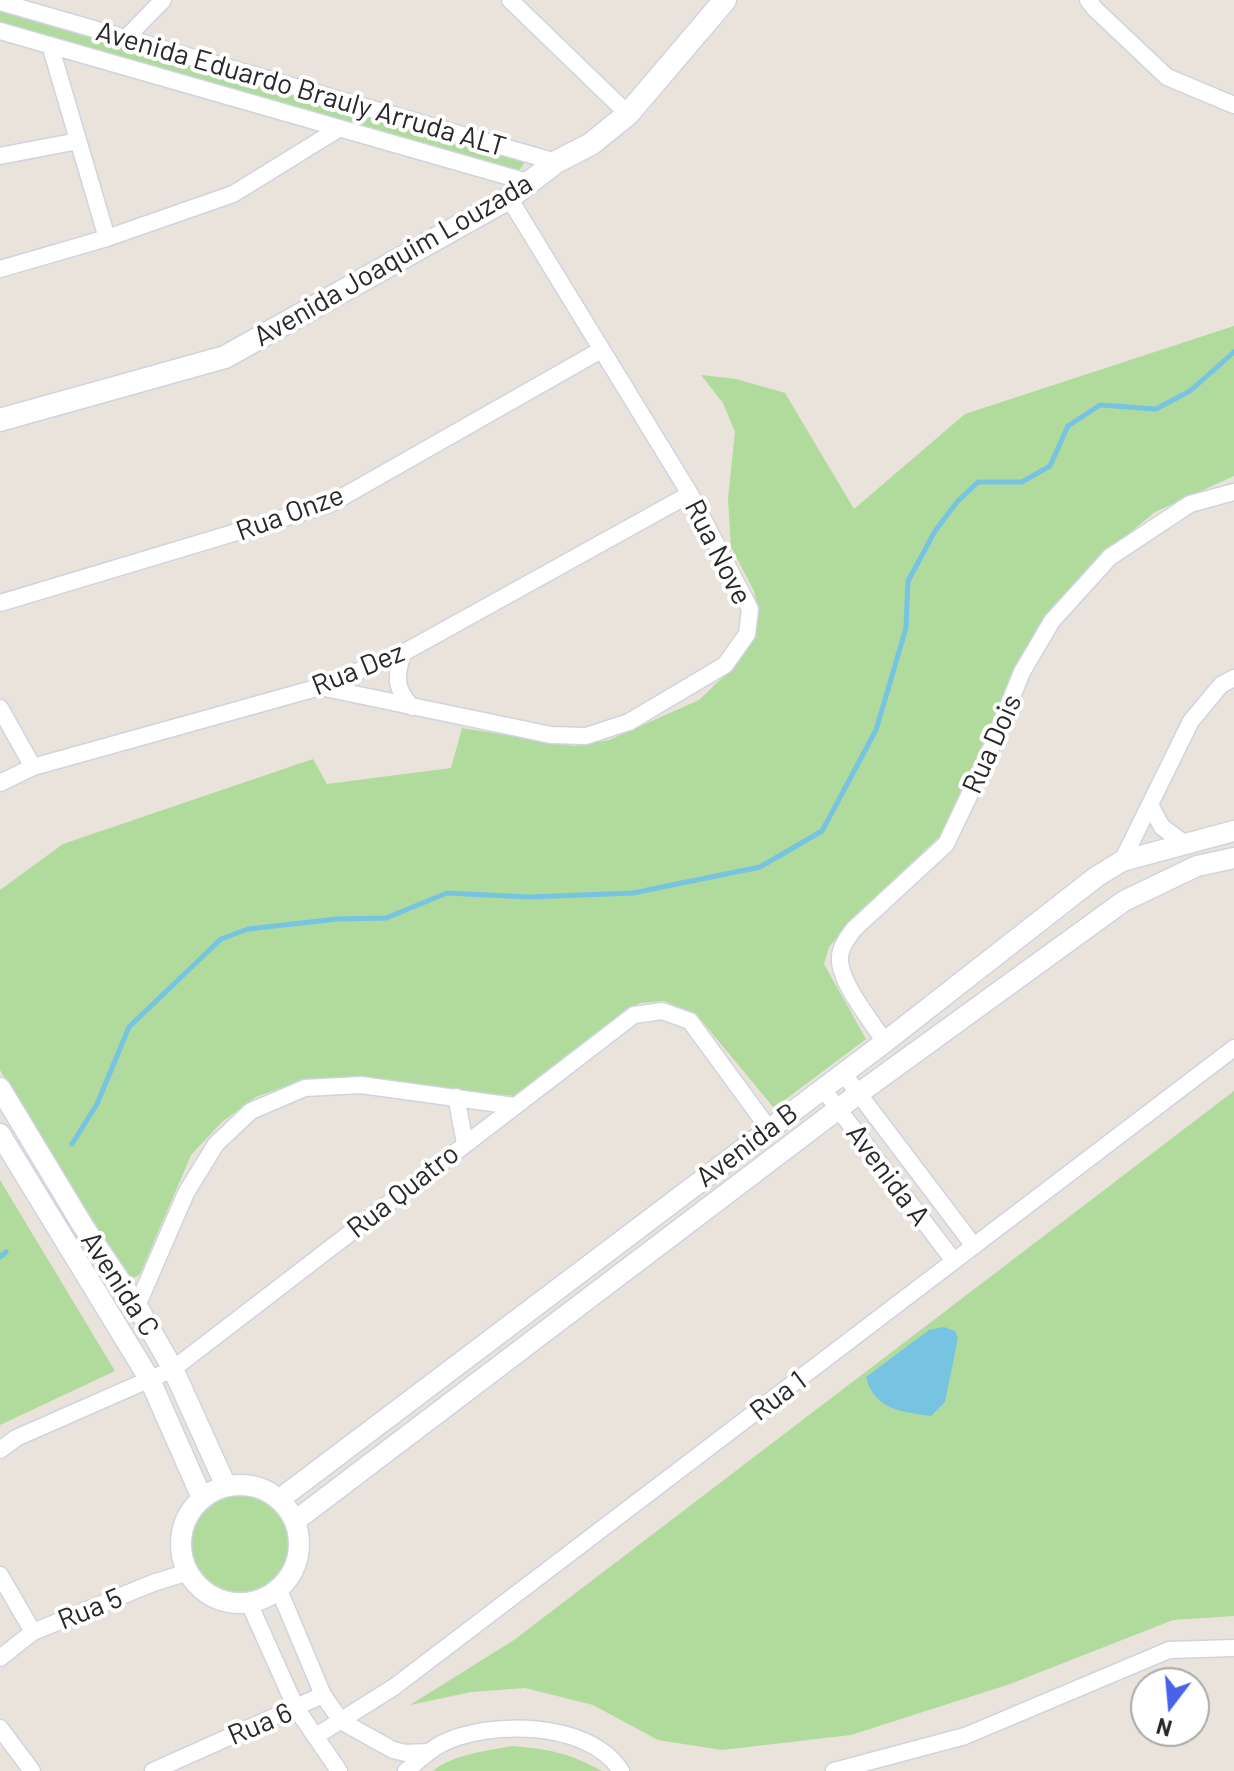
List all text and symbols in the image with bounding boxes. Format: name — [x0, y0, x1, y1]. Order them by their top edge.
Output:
street label: Avenida Eduardo Brauly Arruda ALT — [92, 14, 510, 164]
street label: Avenida Joaquim Louzada — [248, 166, 538, 354]
street label: Rua Onze — [232, 478, 348, 548]
street label: Rua Nove — [677, 494, 759, 610]
street label: Rua Dez — [307, 635, 409, 703]
street label: Rua Dois — [955, 689, 1029, 799]
street label: Avenida B — [689, 1096, 805, 1194]
street label: Avenida A — [839, 1118, 937, 1232]
street label: Rua Quatro — [340, 1137, 466, 1245]
street label: Avenida C — [74, 1225, 166, 1343]
street label: Rua 1 — [743, 1364, 813, 1428]
street label: Rua 5 — [53, 1581, 127, 1637]
north arrow — [1130, 1667, 1210, 1747]
street label: Rua 6 — [223, 1696, 297, 1752]
text: N — [1153, 1714, 1175, 1743]

